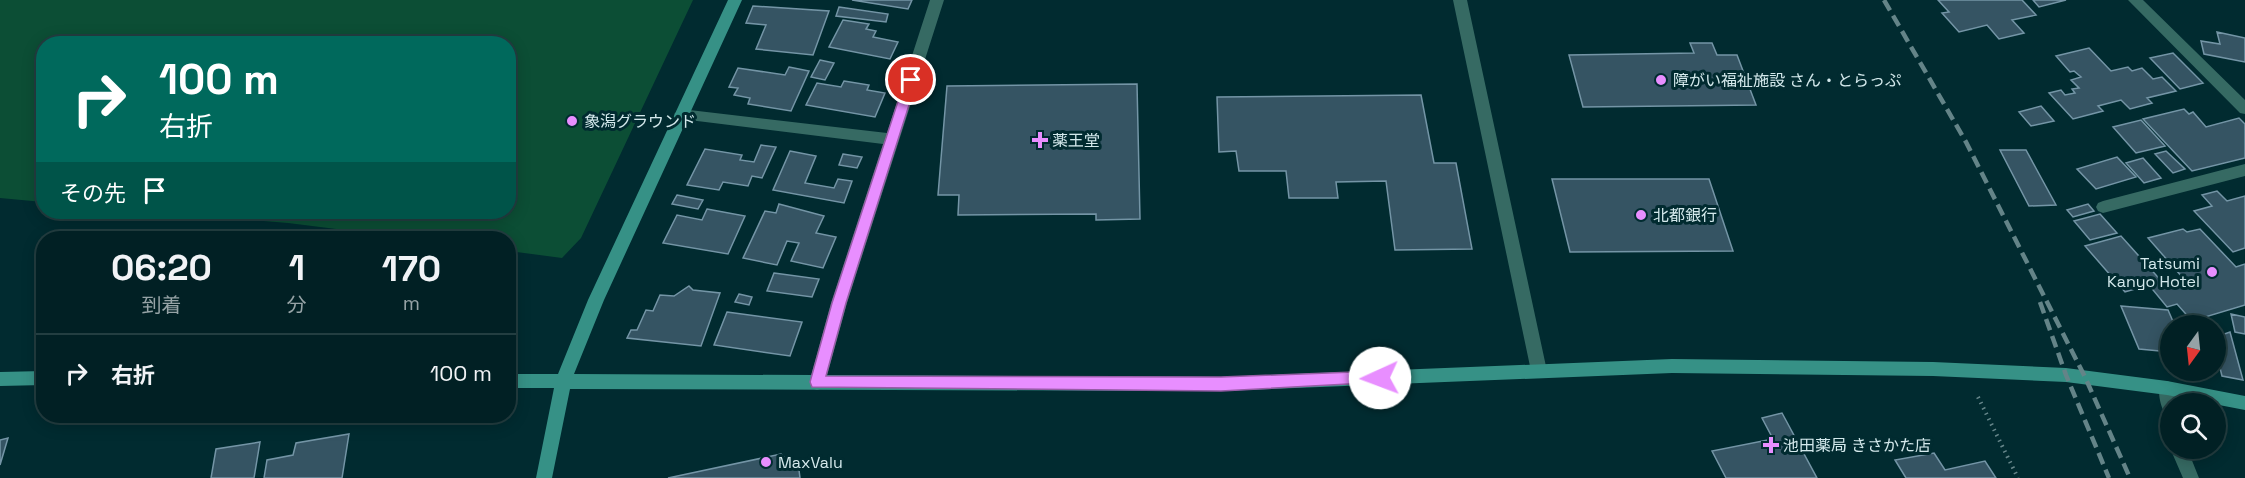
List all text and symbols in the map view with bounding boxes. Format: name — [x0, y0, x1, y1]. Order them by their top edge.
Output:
text: 100 m — [159, 53, 279, 106]
pin — [885, 54, 936, 105]
icon: right — [60, 60, 138, 138]
icon: arrive — [894, 63, 927, 96]
place label: 障がい福祉施設 さん・とらっぷ — [1673, 70, 1901, 91]
marker: 障がい福祉施設 さん・とらっぷ — [1654, 73, 1668, 87]
text: 右折 — [159, 109, 213, 144]
place label: 象潟グラウンド — [584, 111, 696, 132]
marker: 象潟グラウンド — [565, 114, 579, 128]
place label: 薬王堂 — [1052, 130, 1100, 151]
marker: 薬王堂 — [1033, 133, 1047, 147]
icon: arrive — [138, 174, 171, 207]
text: その先 — [60, 179, 126, 207]
place label: 北都銀行 — [1653, 205, 1717, 226]
marker: 北都銀行 — [1634, 208, 1648, 222]
text: 06:20 — [111, 245, 212, 291]
text: 1 — [289, 245, 305, 291]
text: 170 — [382, 246, 441, 292]
place label: Tatsumi Kanyo Hotel — [2107, 253, 2200, 292]
marker: Tatsumi Kanyo Hotel — [2205, 265, 2219, 279]
text: m — [403, 290, 420, 316]
text: 到着 — [141, 292, 181, 318]
text: 分 — [287, 292, 307, 318]
north arrow — [2160, 315, 2226, 381]
map controls — [2160, 315, 2226, 459]
position arrow — [1348, 346, 1412, 410]
icon: right — [60, 357, 93, 390]
text: 100 m — [430, 359, 492, 387]
text: 右折 — [111, 361, 155, 389]
button: search — [2160, 393, 2226, 459]
place label: 池田薬局 きさかた店 — [1783, 435, 1931, 456]
marker: 池田薬局 きさかた店 — [1764, 438, 1778, 452]
place label: MaxValu — [778, 452, 843, 473]
marker: MaxValu — [759, 455, 773, 469]

